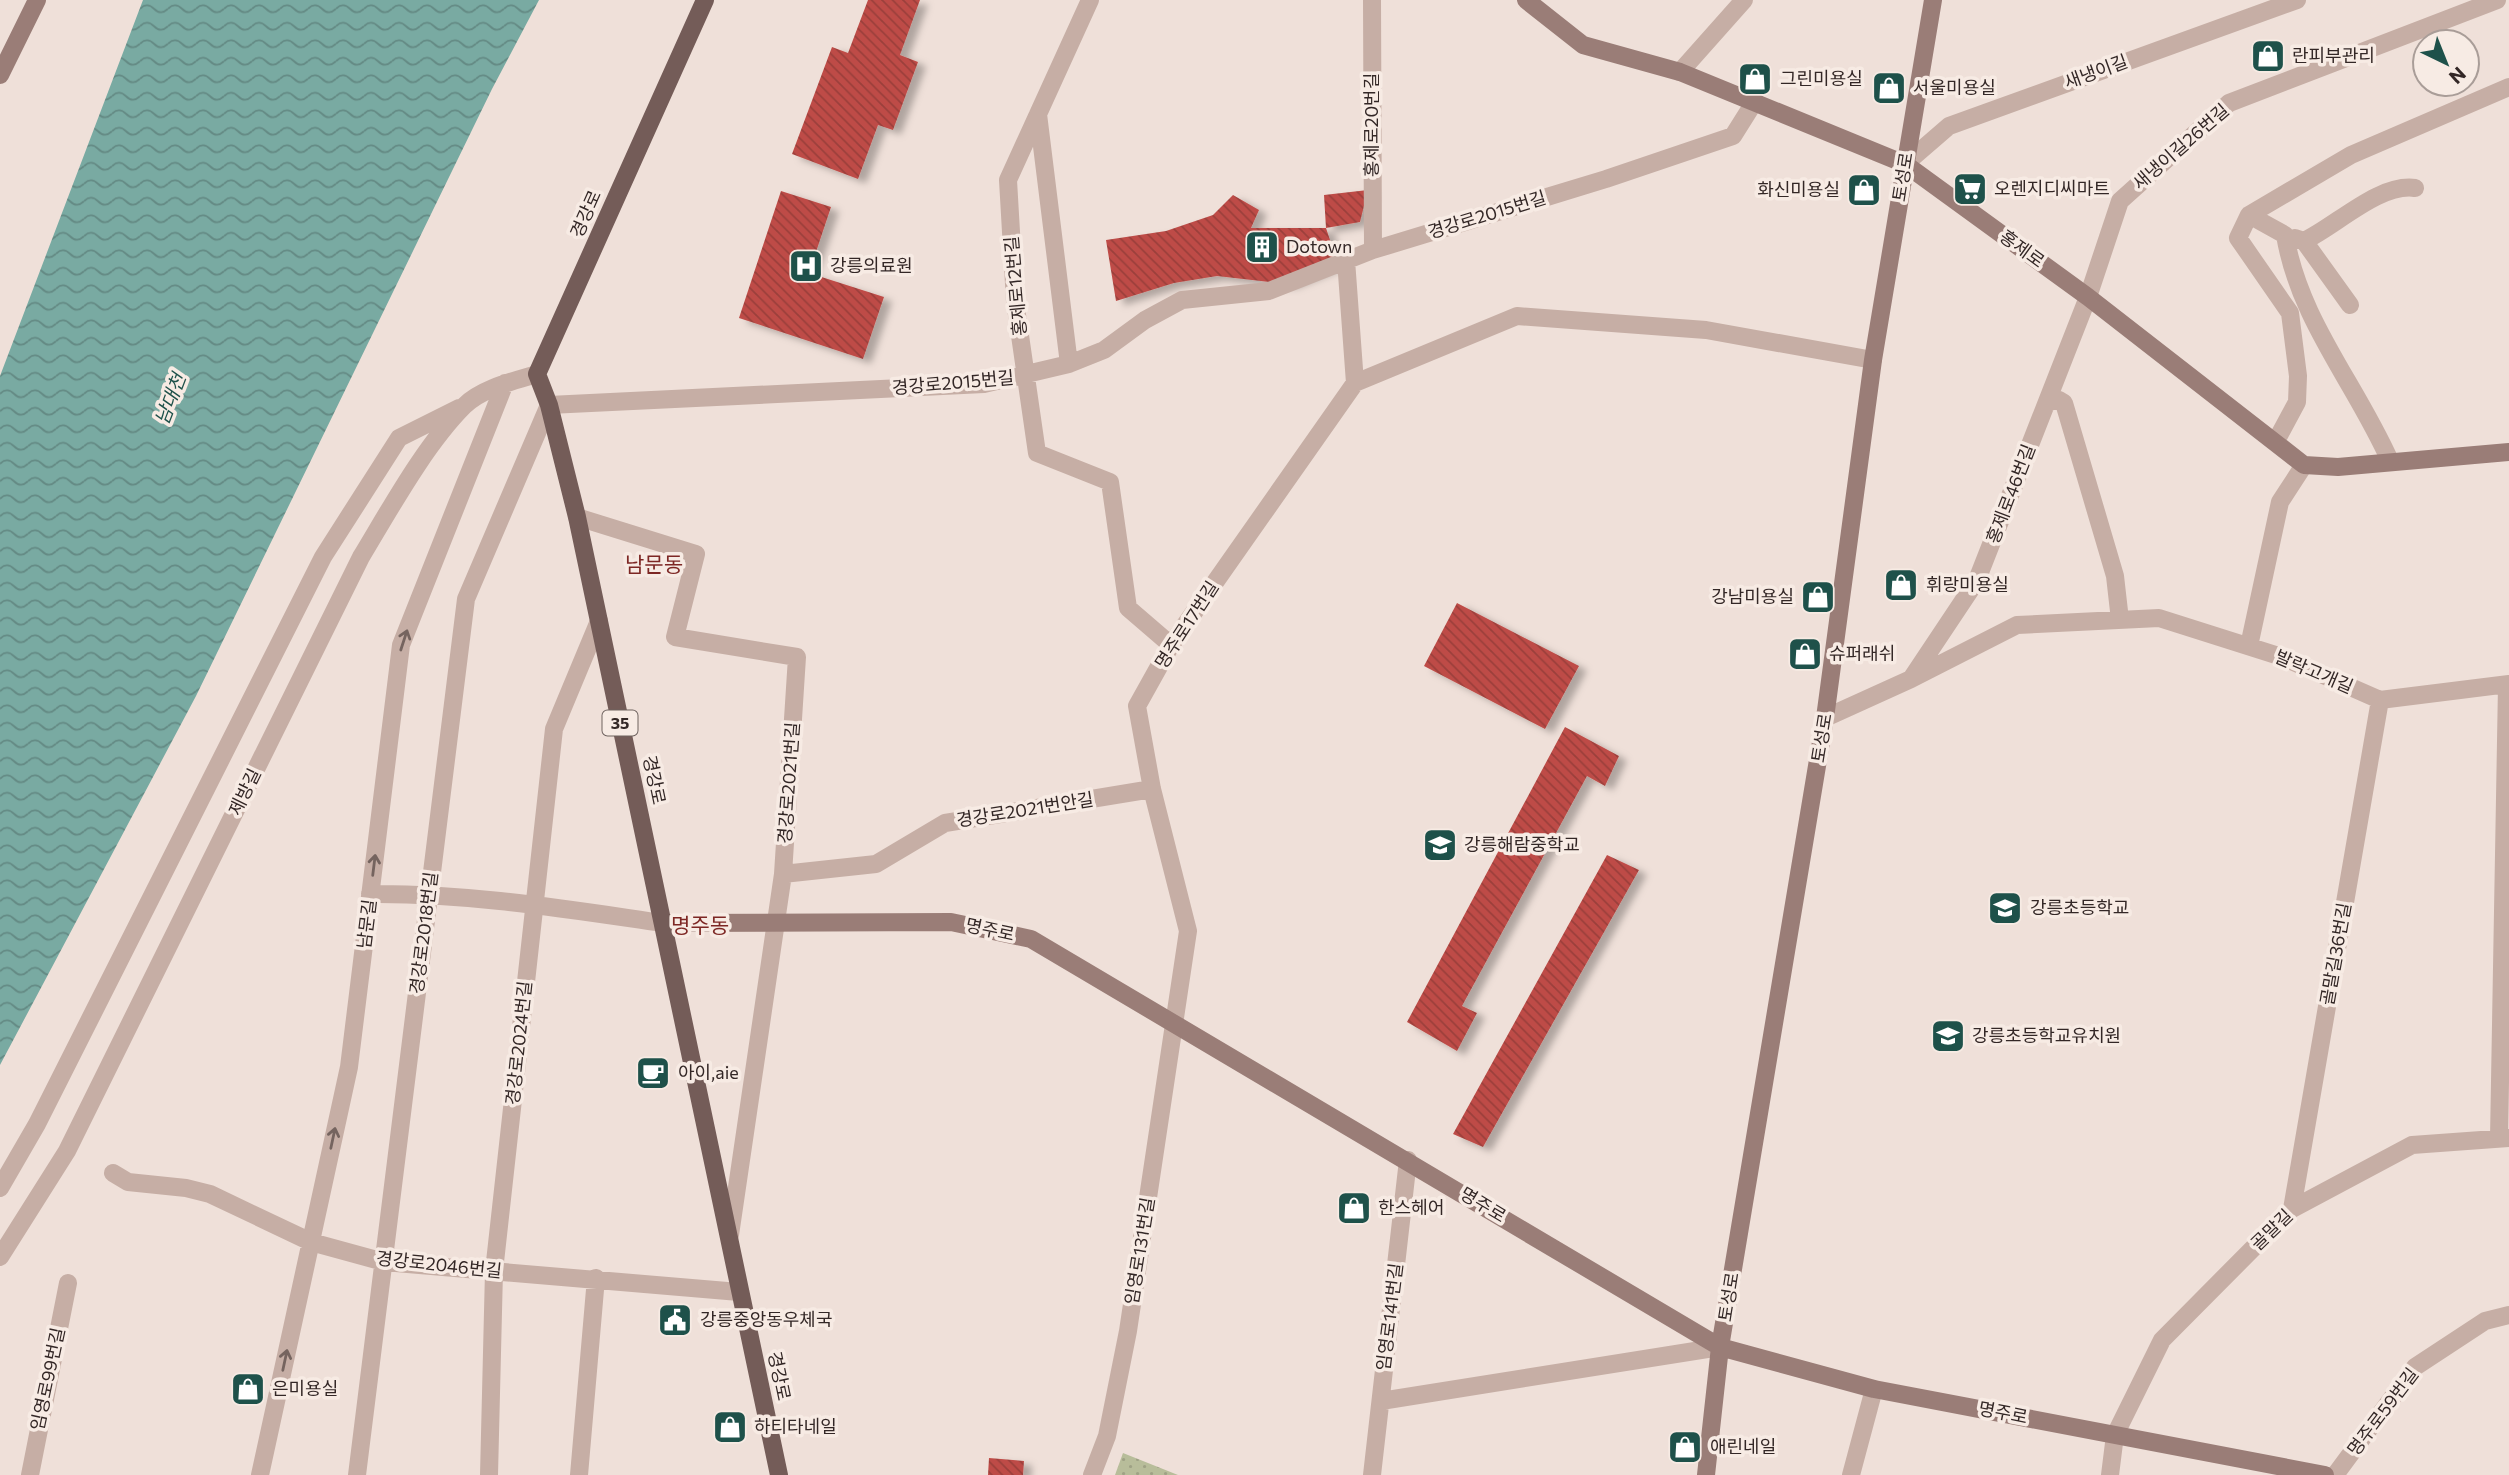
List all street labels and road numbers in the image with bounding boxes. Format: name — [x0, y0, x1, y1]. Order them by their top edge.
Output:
street label: 새냉이길 — [2061, 49, 2131, 93]
street label: 홍제로20번길 — [1360, 73, 1382, 177]
street label: 새냉이길26번길 — [2128, 99, 2233, 194]
street label: 토성로 — [1887, 151, 1917, 203]
street label: 경강로 — [565, 186, 605, 241]
street label: 경강로2015번길 — [1425, 186, 1549, 242]
street label: 홍제로 — [1996, 225, 2049, 272]
street label: 홍제로12번길 — [1000, 235, 1030, 337]
street label: 경강로2015번길 — [891, 366, 1015, 398]
street label: 홍제로46번길 — [1981, 441, 2039, 546]
street label: 명주로17번길 — [1150, 577, 1223, 672]
street label: 발락고개길 — [2272, 645, 2357, 697]
road number: 35 — [602, 710, 638, 736]
street label: 토성로 — [1806, 712, 1836, 764]
street label: 경강로2021번길 — [773, 721, 803, 845]
street label: 경강로 — [639, 753, 671, 806]
street label: 제방길 — [223, 764, 265, 819]
street label: 경강로2021번안길 — [955, 787, 1095, 831]
street label: 경강로2018번길 — [405, 870, 441, 995]
street label: 남문길 — [352, 898, 380, 950]
street label: 골말길36번길 — [2315, 901, 2355, 1007]
street label: 명주로 — [964, 913, 1017, 945]
street label: 경강로2024번길 — [501, 980, 535, 1106]
street label: 명주로 — [1457, 1182, 1510, 1226]
street label: 임영로131번길 — [1120, 1196, 1158, 1306]
street label: 골말길 — [2246, 1204, 2297, 1254]
street label: 경강로2046번길 — [375, 1246, 503, 1282]
street label: 임영로141번길 — [1371, 1262, 1407, 1372]
street label: 토성로 — [1713, 1271, 1743, 1323]
street label: 임영로99번길 — [25, 1325, 69, 1432]
street label: 경강로 — [764, 1349, 796, 1402]
street label: 명주로59번길 — [2342, 1363, 2422, 1460]
street label: 명주로 — [1977, 1396, 2030, 1428]

